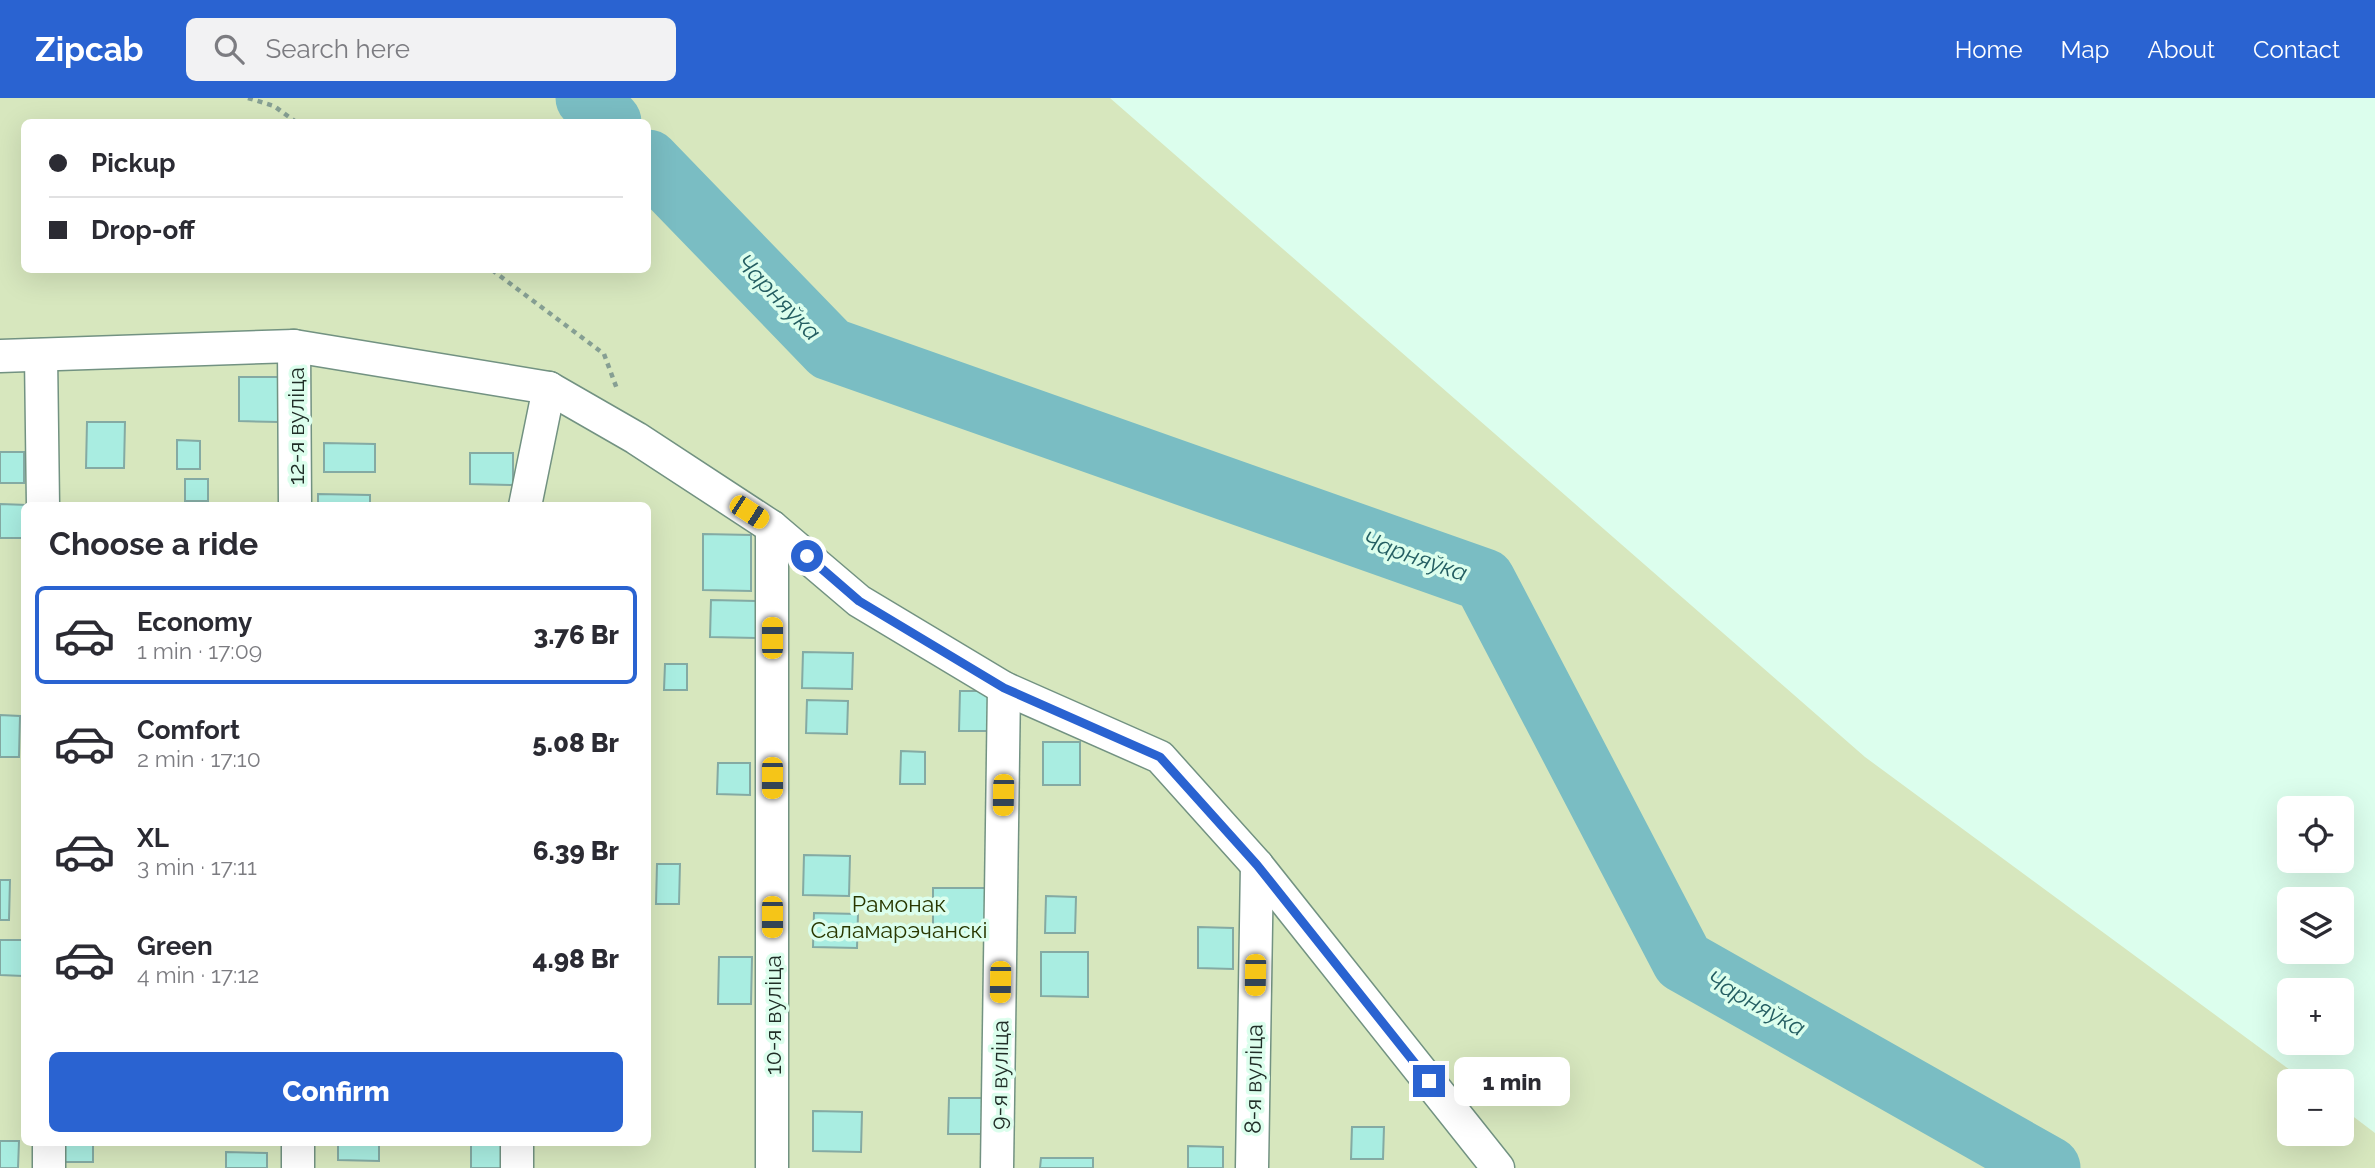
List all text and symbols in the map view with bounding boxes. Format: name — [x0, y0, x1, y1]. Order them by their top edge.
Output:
search box — [186, 18, 676, 81]
text: Zipcab — [35, 30, 144, 69]
icon: search — [210, 30, 248, 68]
text: Search here — [266, 34, 410, 64]
text: Home — [1955, 35, 2023, 64]
text: Map — [2061, 35, 2109, 64]
text: About — [2147, 35, 2215, 64]
text: Contact — [2253, 35, 2340, 64]
text: Pickup — [91, 148, 176, 178]
text: Drop-off — [91, 215, 195, 245]
water label: Чарняўка — [731, 248, 827, 346]
street label: 12-я вуліца — [282, 367, 309, 485]
car — [726, 492, 773, 532]
text: Choose a ride — [49, 525, 258, 562]
water label: Чарняўка — [1359, 525, 1471, 587]
route start — [791, 540, 823, 572]
icon: car — [53, 604, 116, 667]
text: Economy — [137, 607, 252, 637]
car — [762, 617, 783, 659]
text: 3.76 Br — [533, 620, 619, 650]
text: 1 min · 17:09 — [137, 637, 262, 664]
icon: car — [53, 712, 116, 775]
text: Comfort — [137, 715, 240, 745]
text: 5.08 Br — [532, 728, 619, 758]
text: 2 min · 17:10 — [137, 745, 261, 772]
car — [762, 757, 783, 799]
car — [993, 774, 1014, 816]
map controls — [2277, 796, 2354, 1146]
button: locate — [2277, 796, 2354, 873]
icon: car — [53, 820, 116, 883]
text: XL — [137, 823, 169, 853]
text: 6.39 Br — [533, 836, 619, 866]
text: 3 min · 17:11 — [137, 853, 257, 880]
button: layers — [2277, 887, 2354, 964]
park label: Рамонак Саламарэчанскі — [810, 890, 988, 943]
car — [762, 896, 783, 938]
icon: car — [53, 928, 116, 991]
text: Green — [137, 931, 213, 961]
text: 4.98 Br — [532, 944, 619, 974]
car — [1245, 954, 1266, 996]
street label: 10-я вуліца — [759, 955, 786, 1075]
text: 4 min · 17:12 — [137, 961, 259, 988]
car — [990, 961, 1011, 1003]
water label: Чарняўка — [1701, 964, 1811, 1042]
button: + — [2277, 978, 2354, 1055]
street label: 9-я вуліца — [985, 1020, 1013, 1130]
street label: 8-я вуліца — [1239, 1024, 1267, 1134]
button: Confirm — [49, 1052, 623, 1132]
callout: 1 min — [1454, 1056, 1569, 1105]
route end — [1413, 1065, 1445, 1097]
text: 1 min — [1482, 1068, 1542, 1095]
button: − — [2277, 1069, 2354, 1146]

